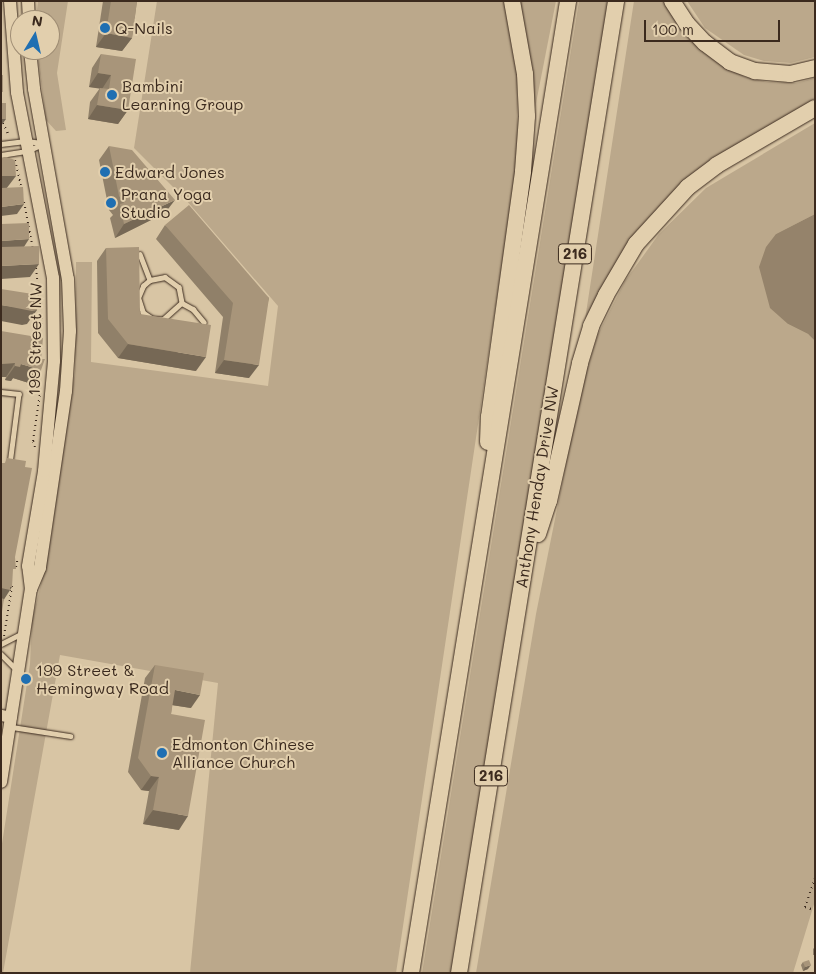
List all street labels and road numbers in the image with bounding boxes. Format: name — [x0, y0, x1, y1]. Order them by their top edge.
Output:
road number: 216 — [558, 242, 592, 266]
street label: 199 Street NW — [24, 282, 46, 396]
street label: Anthony Henday Drive NW — [511, 384, 563, 590]
road number: 216 — [474, 764, 508, 788]

